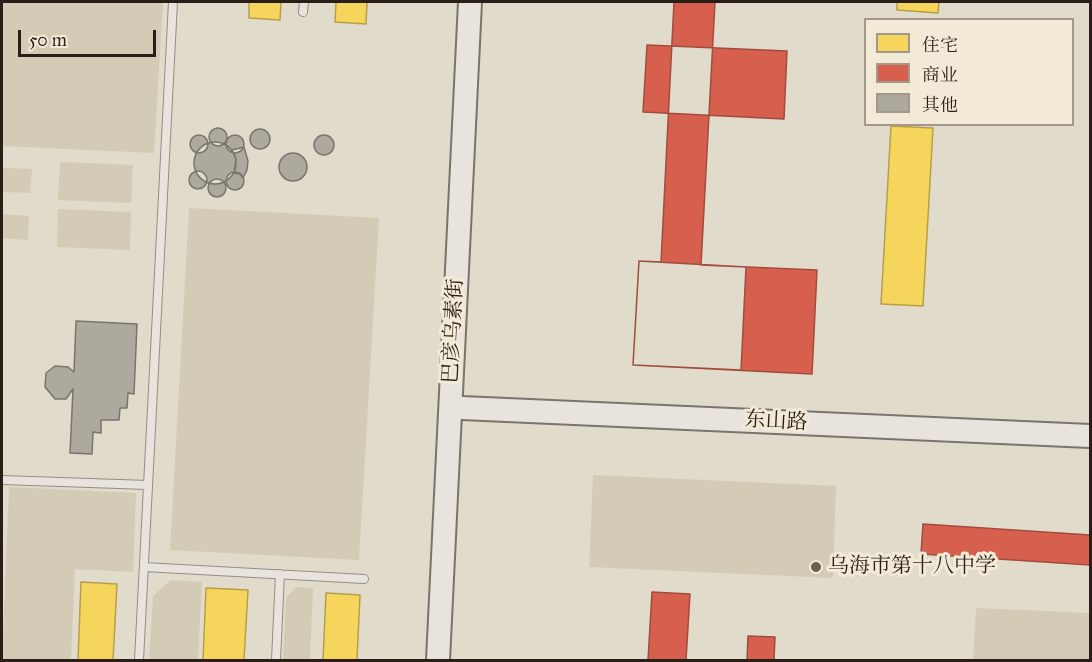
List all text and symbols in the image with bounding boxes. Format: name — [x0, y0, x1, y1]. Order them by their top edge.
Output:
scale bar — [21, 18, 159, 56]
legend — [864, 18, 1074, 126]
text: 50 m — [29, 29, 67, 51]
text: 住宅 — [922, 34, 958, 56]
text: 商业 — [922, 64, 958, 86]
text: 其他 — [922, 94, 958, 116]
street label: 巴彦乌素街 — [439, 278, 469, 384]
street label: 东山路 — [744, 408, 808, 436]
place label: 乌海市第十八中学 — [828, 554, 996, 580]
marker: 乌海市第十八中学 — [809, 560, 823, 574]

